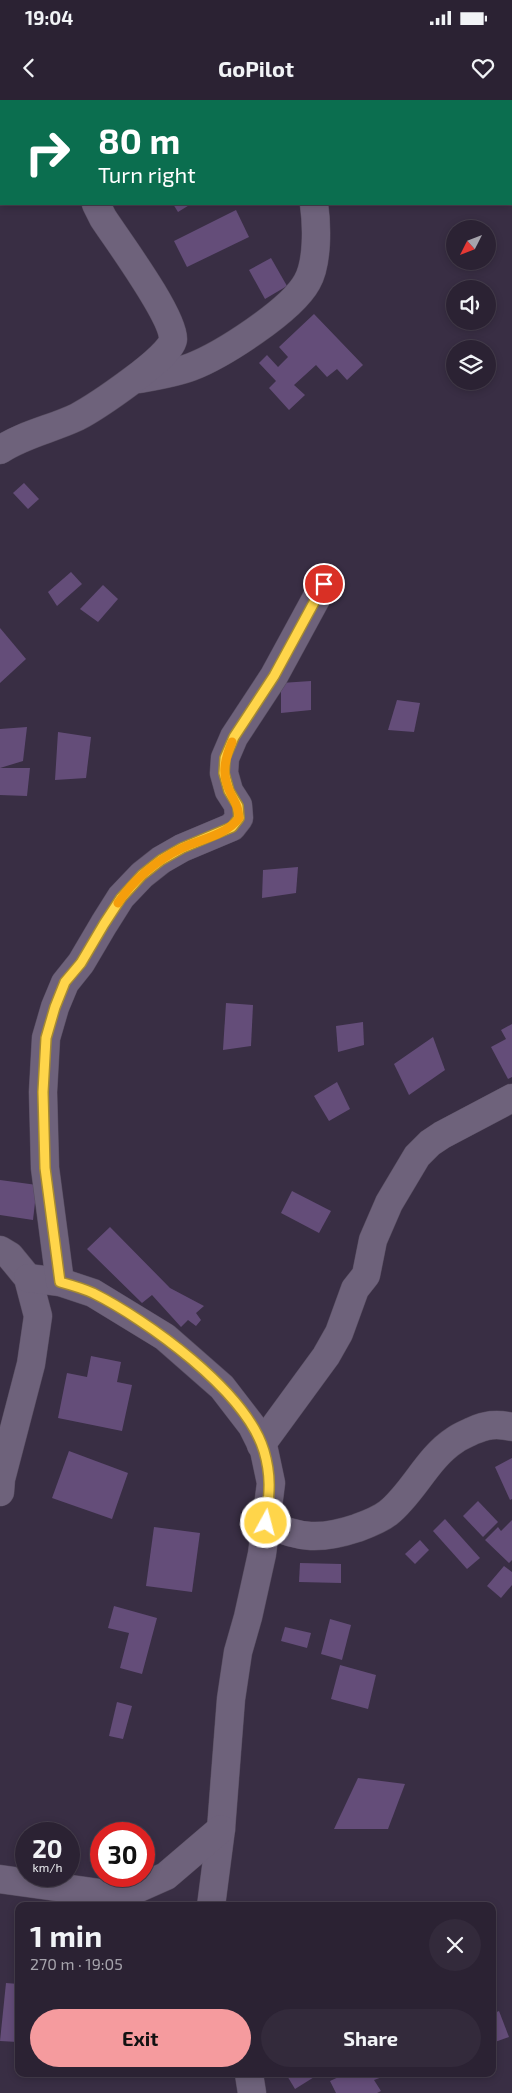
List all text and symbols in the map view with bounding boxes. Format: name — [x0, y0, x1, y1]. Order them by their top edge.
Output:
text: 19:04 — [25, 6, 73, 29]
icon: back — [15, 54, 43, 82]
icon: heart — [469, 54, 497, 82]
text: GoPilot — [218, 55, 294, 81]
text: 80 m — [98, 119, 180, 161]
icon: right — [15, 120, 80, 185]
text: Turn right — [98, 161, 196, 187]
north arrow — [446, 220, 496, 270]
map controls — [446, 220, 496, 390]
button: sound — [446, 280, 496, 330]
button: layers — [446, 340, 496, 390]
pin — [303, 563, 345, 605]
icon: arrive — [310, 570, 338, 598]
position arrow — [239, 1496, 291, 1548]
speed limit sign: 30 — [90, 1822, 155, 1887]
text: 20 — [32, 1833, 63, 1863]
text: km/h — [33, 1860, 62, 1874]
text: 1 min — [30, 1917, 102, 1953]
button: close — [429, 1919, 481, 1971]
text: 270 m · 19:05 — [30, 1954, 123, 1973]
button: Exit — [30, 2009, 251, 2067]
button: Share — [261, 2009, 481, 2067]

